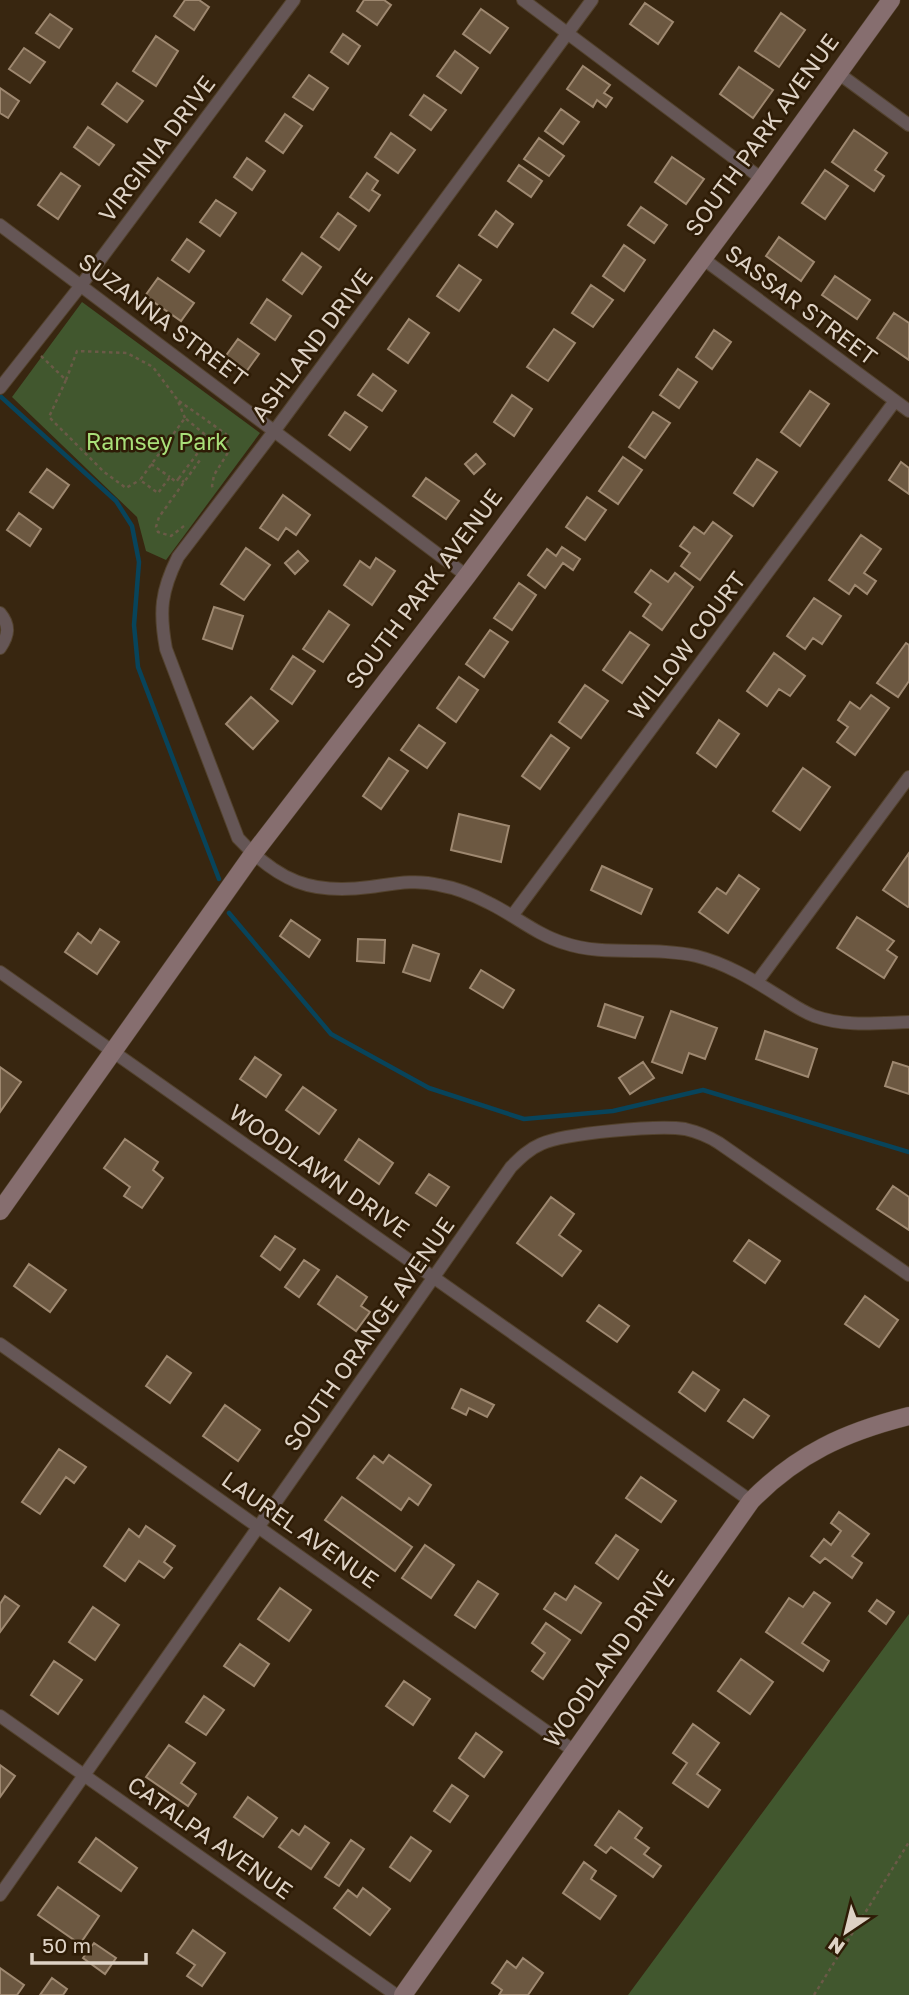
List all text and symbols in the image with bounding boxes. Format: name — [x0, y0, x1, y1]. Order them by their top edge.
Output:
street label: SOUTH PARK AVENUE — [678, 28, 844, 241]
street label: VIRGINIA DRIVE — [92, 70, 220, 227]
street label: SASSAR STREET — [720, 238, 883, 370]
street label: SUZANNA STREET — [74, 247, 253, 392]
street label: ASHLAND DRIVE — [245, 262, 378, 426]
park label: Ramsey Park — [86, 427, 228, 455]
street label: SOUTH PARK AVENUE — [339, 483, 508, 694]
street label: WILLOW COURT — [621, 566, 751, 725]
street label: WOODLAWN DRIVE — [224, 1097, 415, 1243]
street label: SOUTH ORANGE AVENUE — [277, 1211, 460, 1456]
street label: LAUREL AVENUE — [217, 1465, 384, 1594]
street label: WOODLAND DRIVE — [537, 1565, 680, 1752]
street label: CATALPA AVENUE — [123, 1770, 299, 1905]
north arrow — [811, 1897, 881, 1967]
scale bar — [32, 1922, 145, 1966]
text: 50 m — [42, 1932, 91, 1958]
text: N — [823, 1933, 848, 1960]

